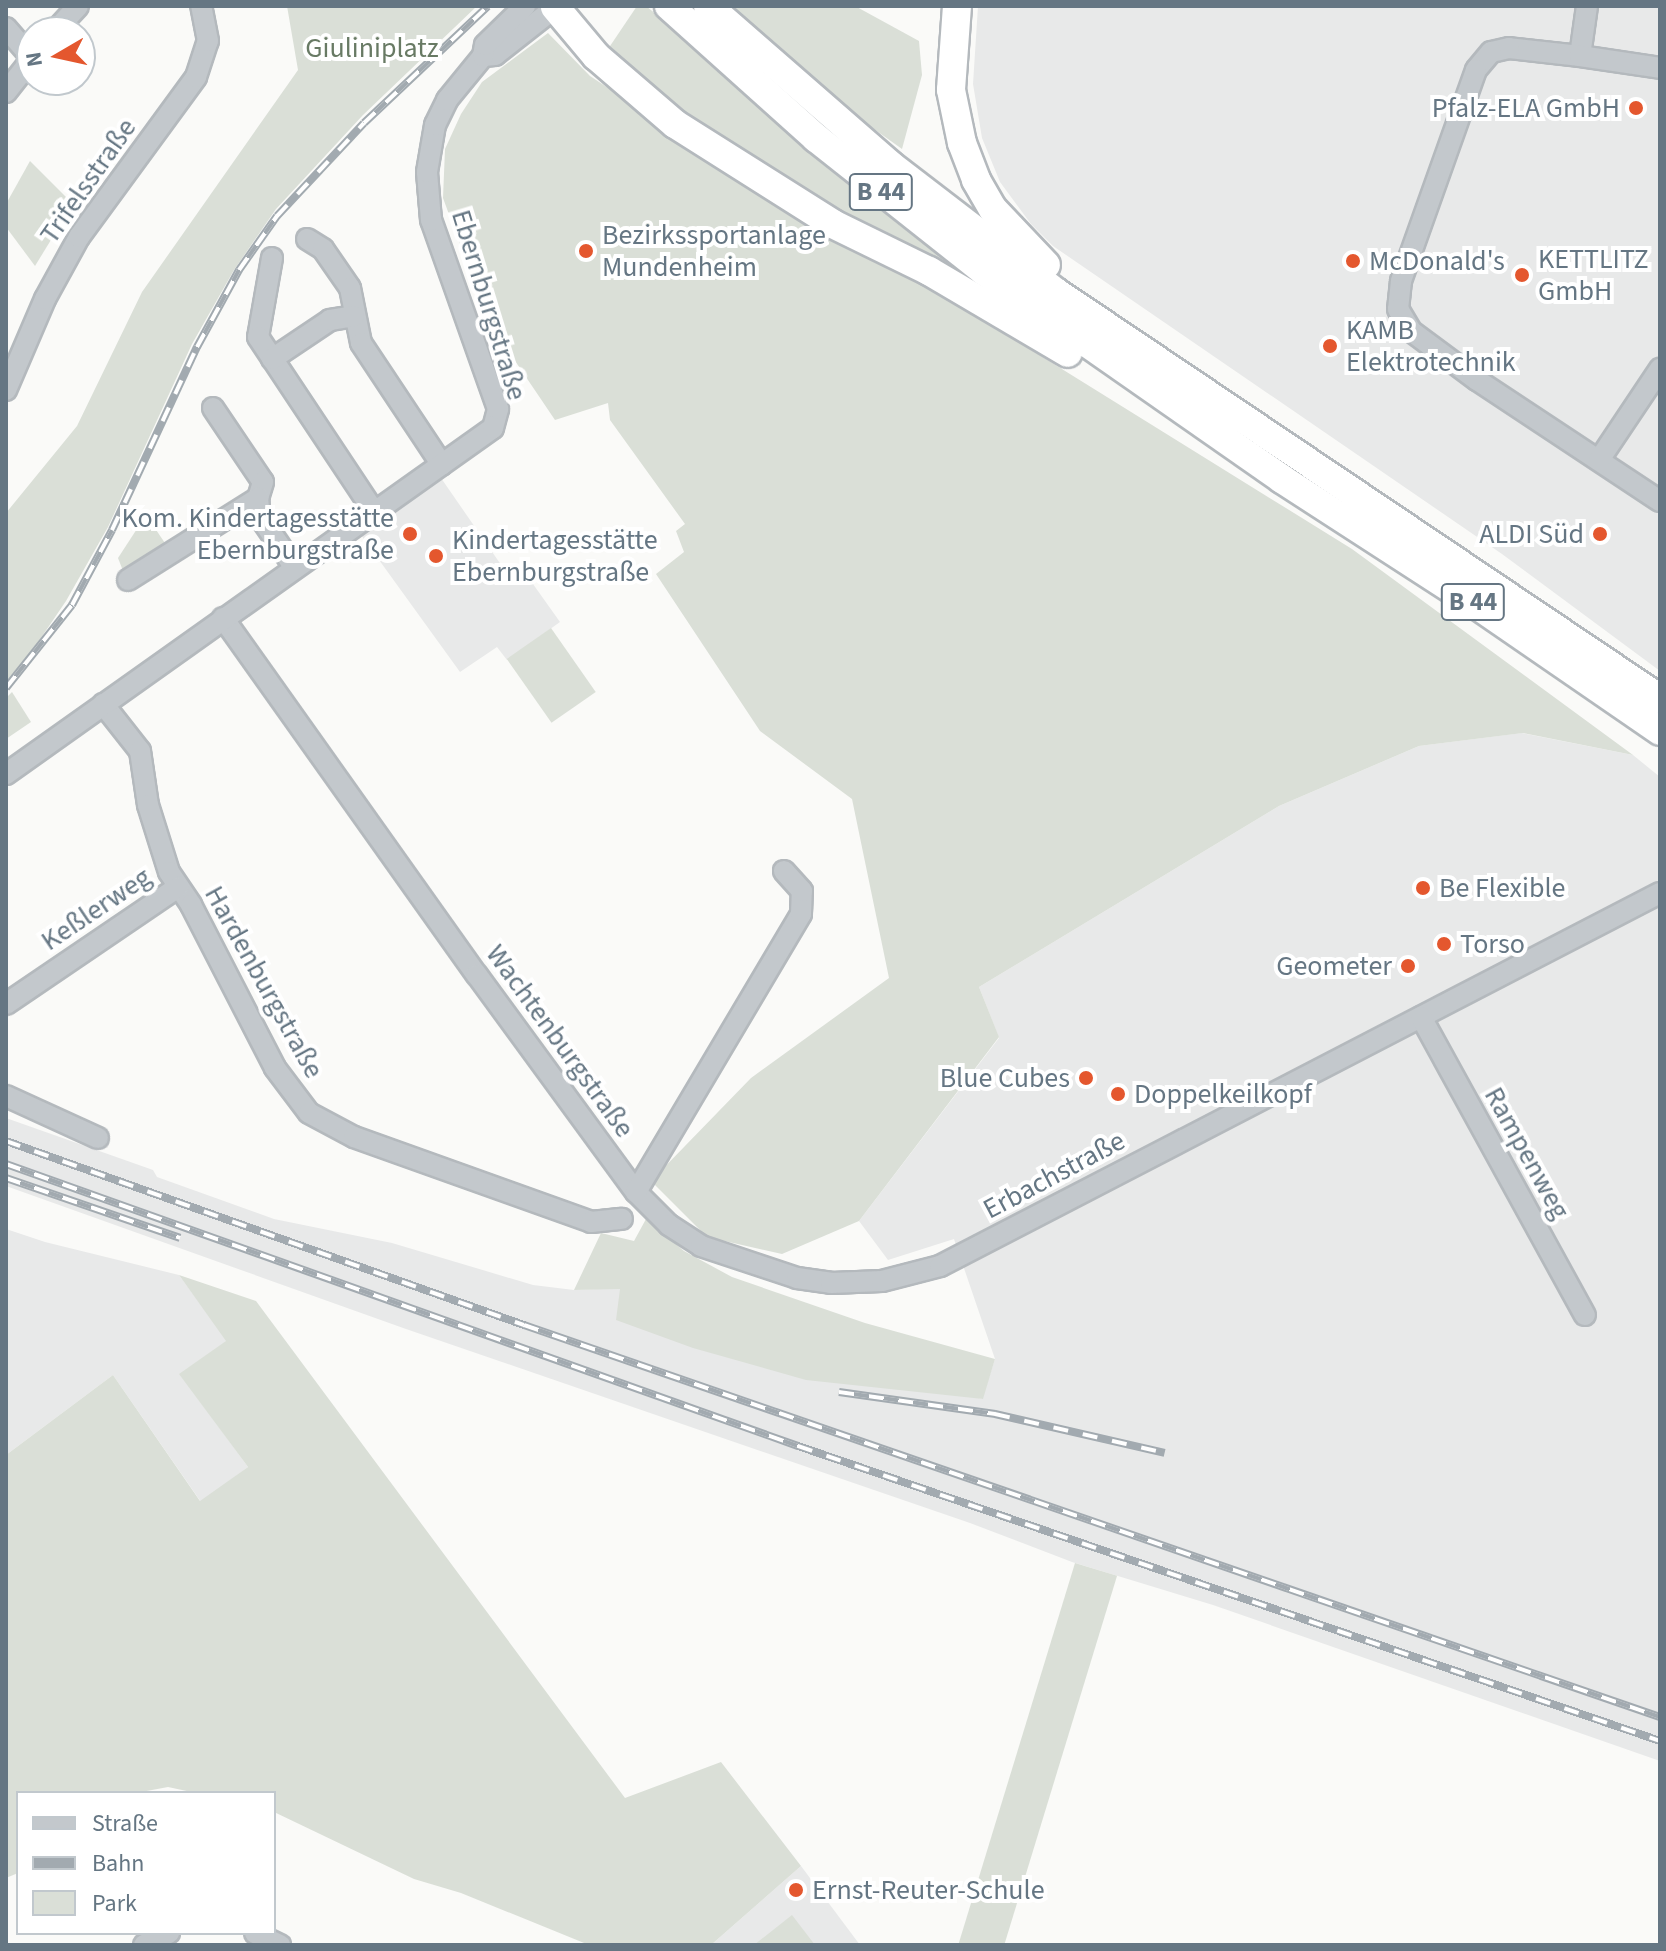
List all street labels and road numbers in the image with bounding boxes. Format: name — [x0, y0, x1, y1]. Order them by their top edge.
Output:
street label: Trifelsstraße — [33, 112, 143, 250]
road number: B 44 — [847, 170, 915, 214]
street label: Ebernburgstraße — [444, 206, 534, 404]
road number: B 44 — [1439, 580, 1507, 624]
street label: Keßlerweg — [35, 860, 157, 958]
street label: Hardenburgstraße — [197, 880, 331, 1084]
street label: Wachtenburgstraße — [479, 938, 641, 1144]
street label: Rampenweg — [1477, 1081, 1577, 1225]
street label: Erbachstraße — [977, 1124, 1131, 1226]

